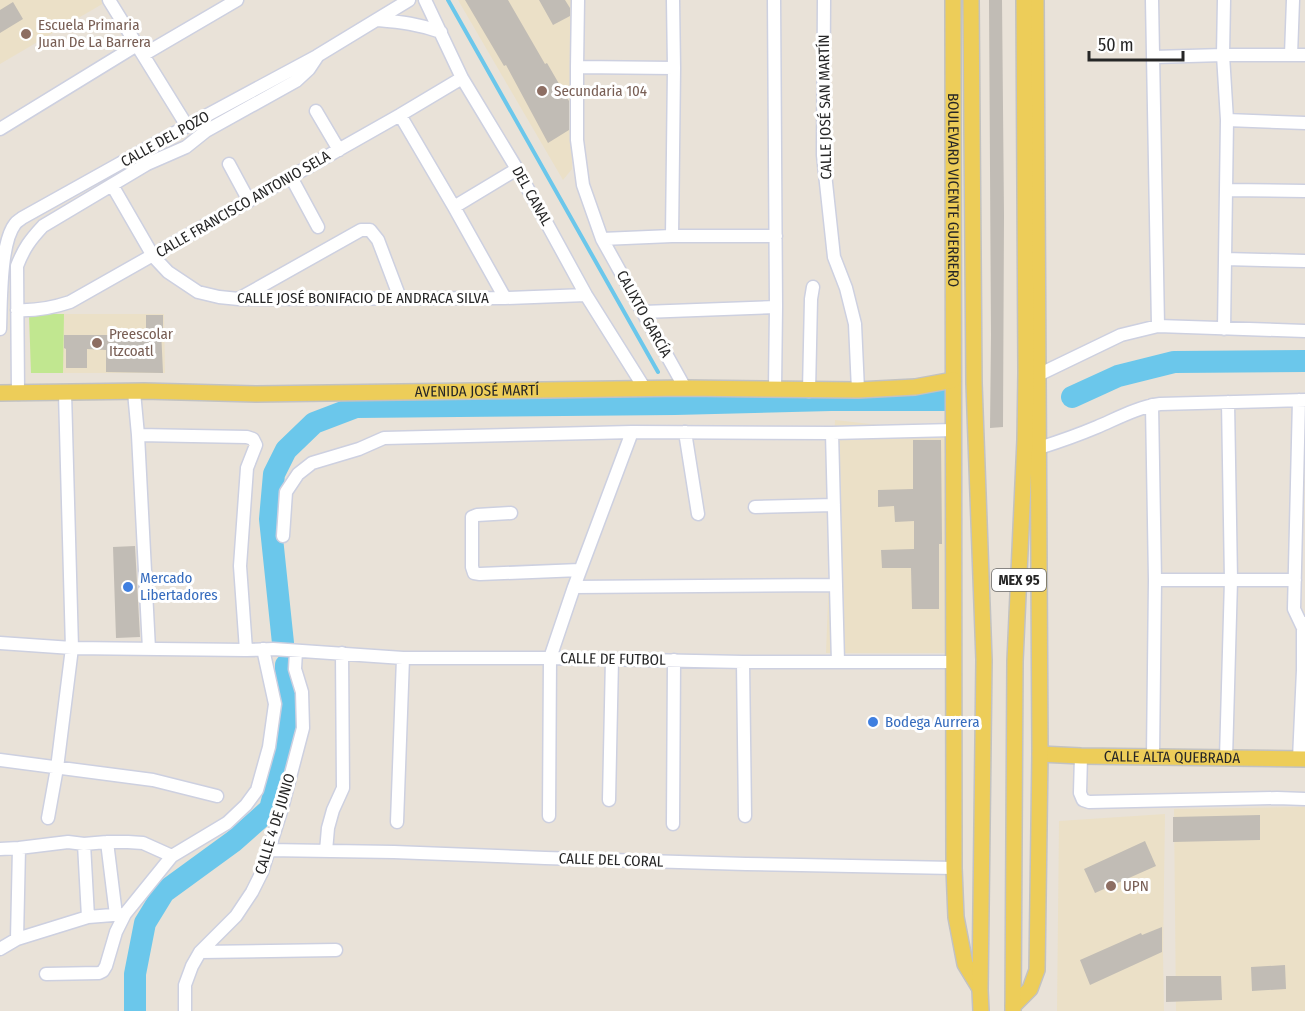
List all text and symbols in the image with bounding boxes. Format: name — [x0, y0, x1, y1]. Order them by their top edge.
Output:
place label: Escuela Primaria Juan De La Barrera — [38, 16, 151, 51]
scale bar — [1089, 24, 1184, 62]
marker: Escuela Primaria Juan De La Barrera — [19, 27, 33, 41]
street label: CALLE JOSÉ SAN MARTÍN — [815, 34, 835, 180]
text: 50 m — [1098, 34, 1134, 56]
place label: Secundaria 104 — [554, 82, 647, 100]
marker: Secundaria 104 — [535, 84, 549, 98]
street label: BOULEVARD VICENTE GUERRERO — [944, 93, 962, 287]
street label: CALLE DEL POZO — [118, 107, 212, 171]
street label: CALLE FRANCISCO ANTONIO SELA — [153, 147, 333, 261]
street label: DEL CANAL — [508, 163, 556, 229]
street label: CALIXTO GARCÍA — [613, 267, 675, 361]
street label: CALLE JOSÉ BONIFACIO DE ANDRACA SILVA — [237, 289, 489, 307]
place label: Preescolar Itzcoatl — [109, 325, 174, 360]
marker: Preescolar Itzcoatl — [90, 336, 104, 350]
street label: AVENIDA JOSÉ MARTÍ — [415, 381, 539, 401]
place label: Mercado Libertadores — [140, 569, 218, 604]
road number: MEX 95 — [992, 569, 1046, 591]
marker: Mercado Libertadores — [121, 580, 135, 594]
street label: CALLE DE FUTBOL — [560, 649, 666, 669]
place label: Bodega Aurrera — [885, 713, 980, 731]
marker: Bodega Aurrera — [866, 715, 880, 729]
street label: CALLE ALTA QUEBRADA — [1104, 747, 1240, 767]
street label: CALLE 4 DE JUNIO — [251, 771, 299, 877]
street label: CALLE DEL CORAL — [558, 849, 664, 871]
place label: UPN — [1123, 877, 1149, 895]
marker: UPN — [1104, 879, 1118, 893]

